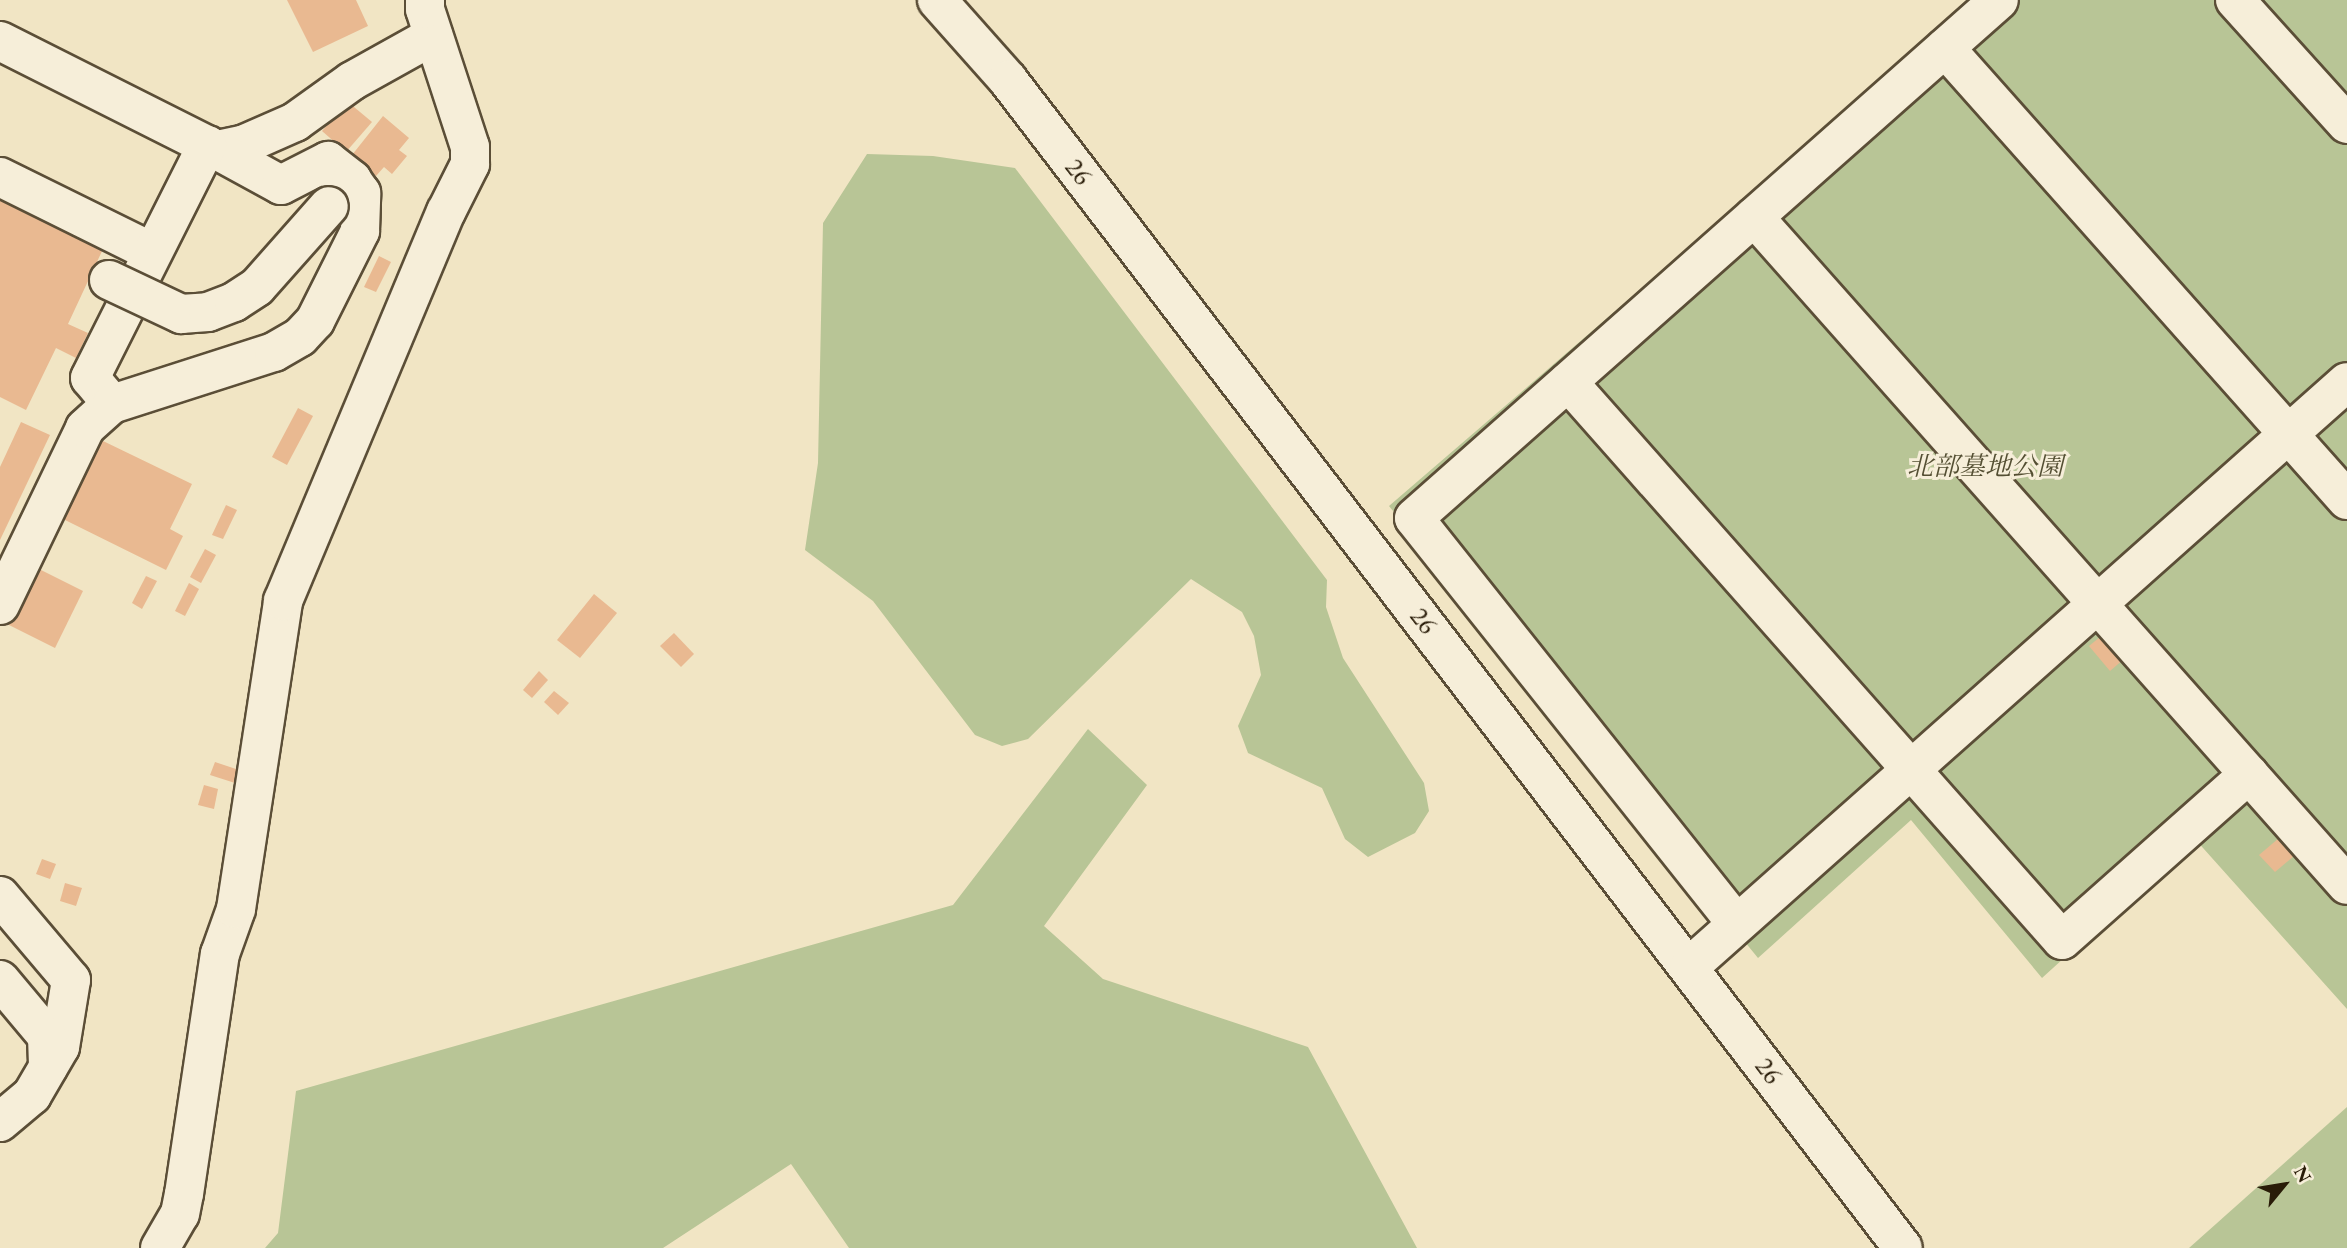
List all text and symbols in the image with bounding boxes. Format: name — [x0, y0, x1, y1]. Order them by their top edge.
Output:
street label: 26 — [1058, 153, 1098, 191]
park label: 北部墓地公園 — [1907, 451, 2063, 483]
street label: 26 — [1403, 602, 1443, 640]
street label: 26 — [1748, 1052, 1788, 1090]
north arrow — [2249, 1150, 2319, 1220]
text: N — [2288, 1161, 2317, 1187]

